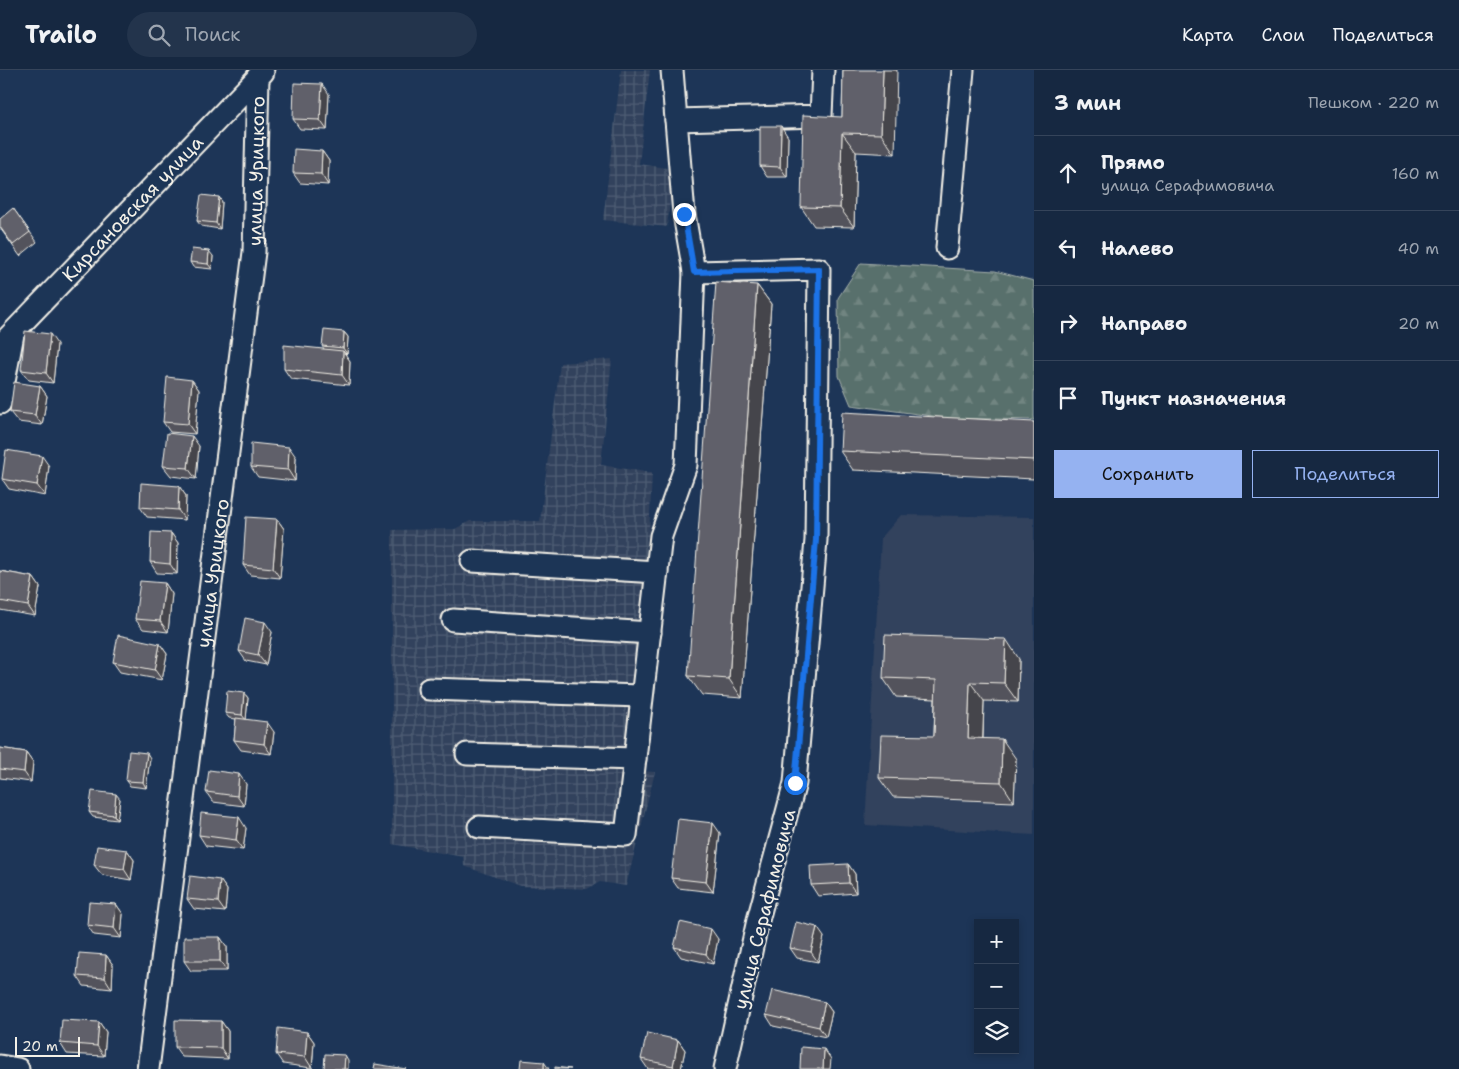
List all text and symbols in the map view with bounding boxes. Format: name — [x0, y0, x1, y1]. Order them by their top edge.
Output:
search box — [127, 12, 477, 57]
text: Trailo — [25, 19, 97, 51]
icon: search — [145, 21, 173, 49]
text: Поиск — [185, 22, 240, 47]
text: Карта — [1182, 23, 1233, 47]
text: Слои — [1261, 23, 1305, 47]
text: Поделиться — [1333, 23, 1434, 47]
text: 3 мин — [1054, 89, 1121, 117]
text: Пешком · 220 m — [1308, 92, 1439, 113]
street label: улица Урицкого — [242, 96, 271, 246]
street label: Кирсановская улица — [56, 130, 209, 287]
text: Прямо — [1101, 150, 1165, 175]
icon: ahead — [1054, 159, 1082, 187]
text: 160 m — [1392, 163, 1439, 184]
text: улица Серафимовича — [1101, 175, 1274, 196]
route end — [673, 203, 696, 226]
icon: left — [1054, 234, 1082, 262]
text: Налево — [1101, 236, 1174, 261]
text: 40 m — [1397, 238, 1439, 259]
icon: right — [1054, 309, 1082, 337]
text: Направо — [1101, 311, 1187, 336]
text: 20 m — [1398, 313, 1439, 334]
icon: arrive — [1054, 384, 1082, 412]
text: Пункт назначения — [1101, 386, 1286, 411]
button: Сохранить — [1054, 450, 1242, 498]
button: Поделиться — [1252, 450, 1439, 498]
street label: улица Урицкого — [191, 497, 235, 649]
route start — [784, 772, 807, 795]
street label: улица Серафимовича — [727, 806, 802, 1012]
map controls — [974, 919, 1019, 1054]
button: + — [974, 919, 1019, 964]
button: − — [974, 964, 1019, 1009]
button: layers — [974, 1009, 1019, 1054]
scale bar — [15, 1034, 80, 1057]
text: 20 m — [22, 1037, 58, 1055]

